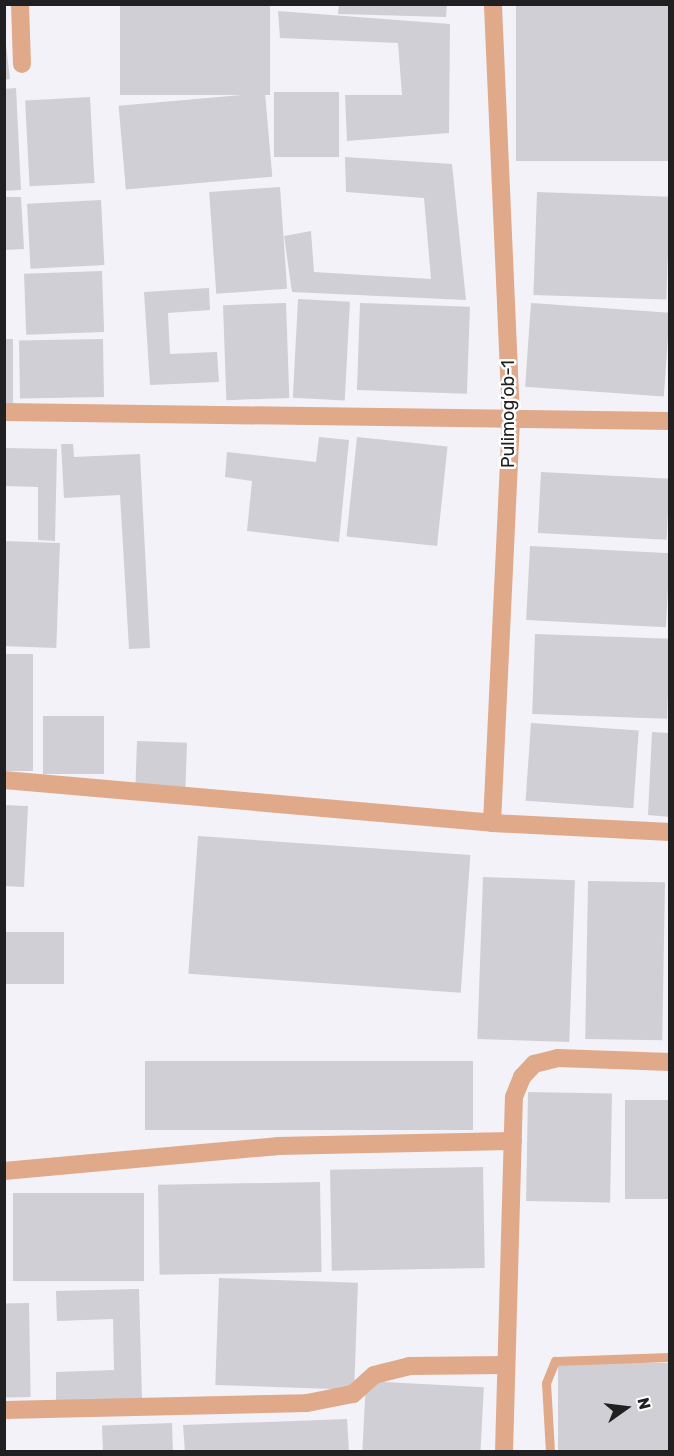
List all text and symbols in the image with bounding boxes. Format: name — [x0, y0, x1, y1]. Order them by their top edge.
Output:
street label: Pulimog’ob-1 — [497, 360, 519, 468]
north arrow — [596, 1378, 656, 1438]
text: N — [633, 1396, 655, 1411]

